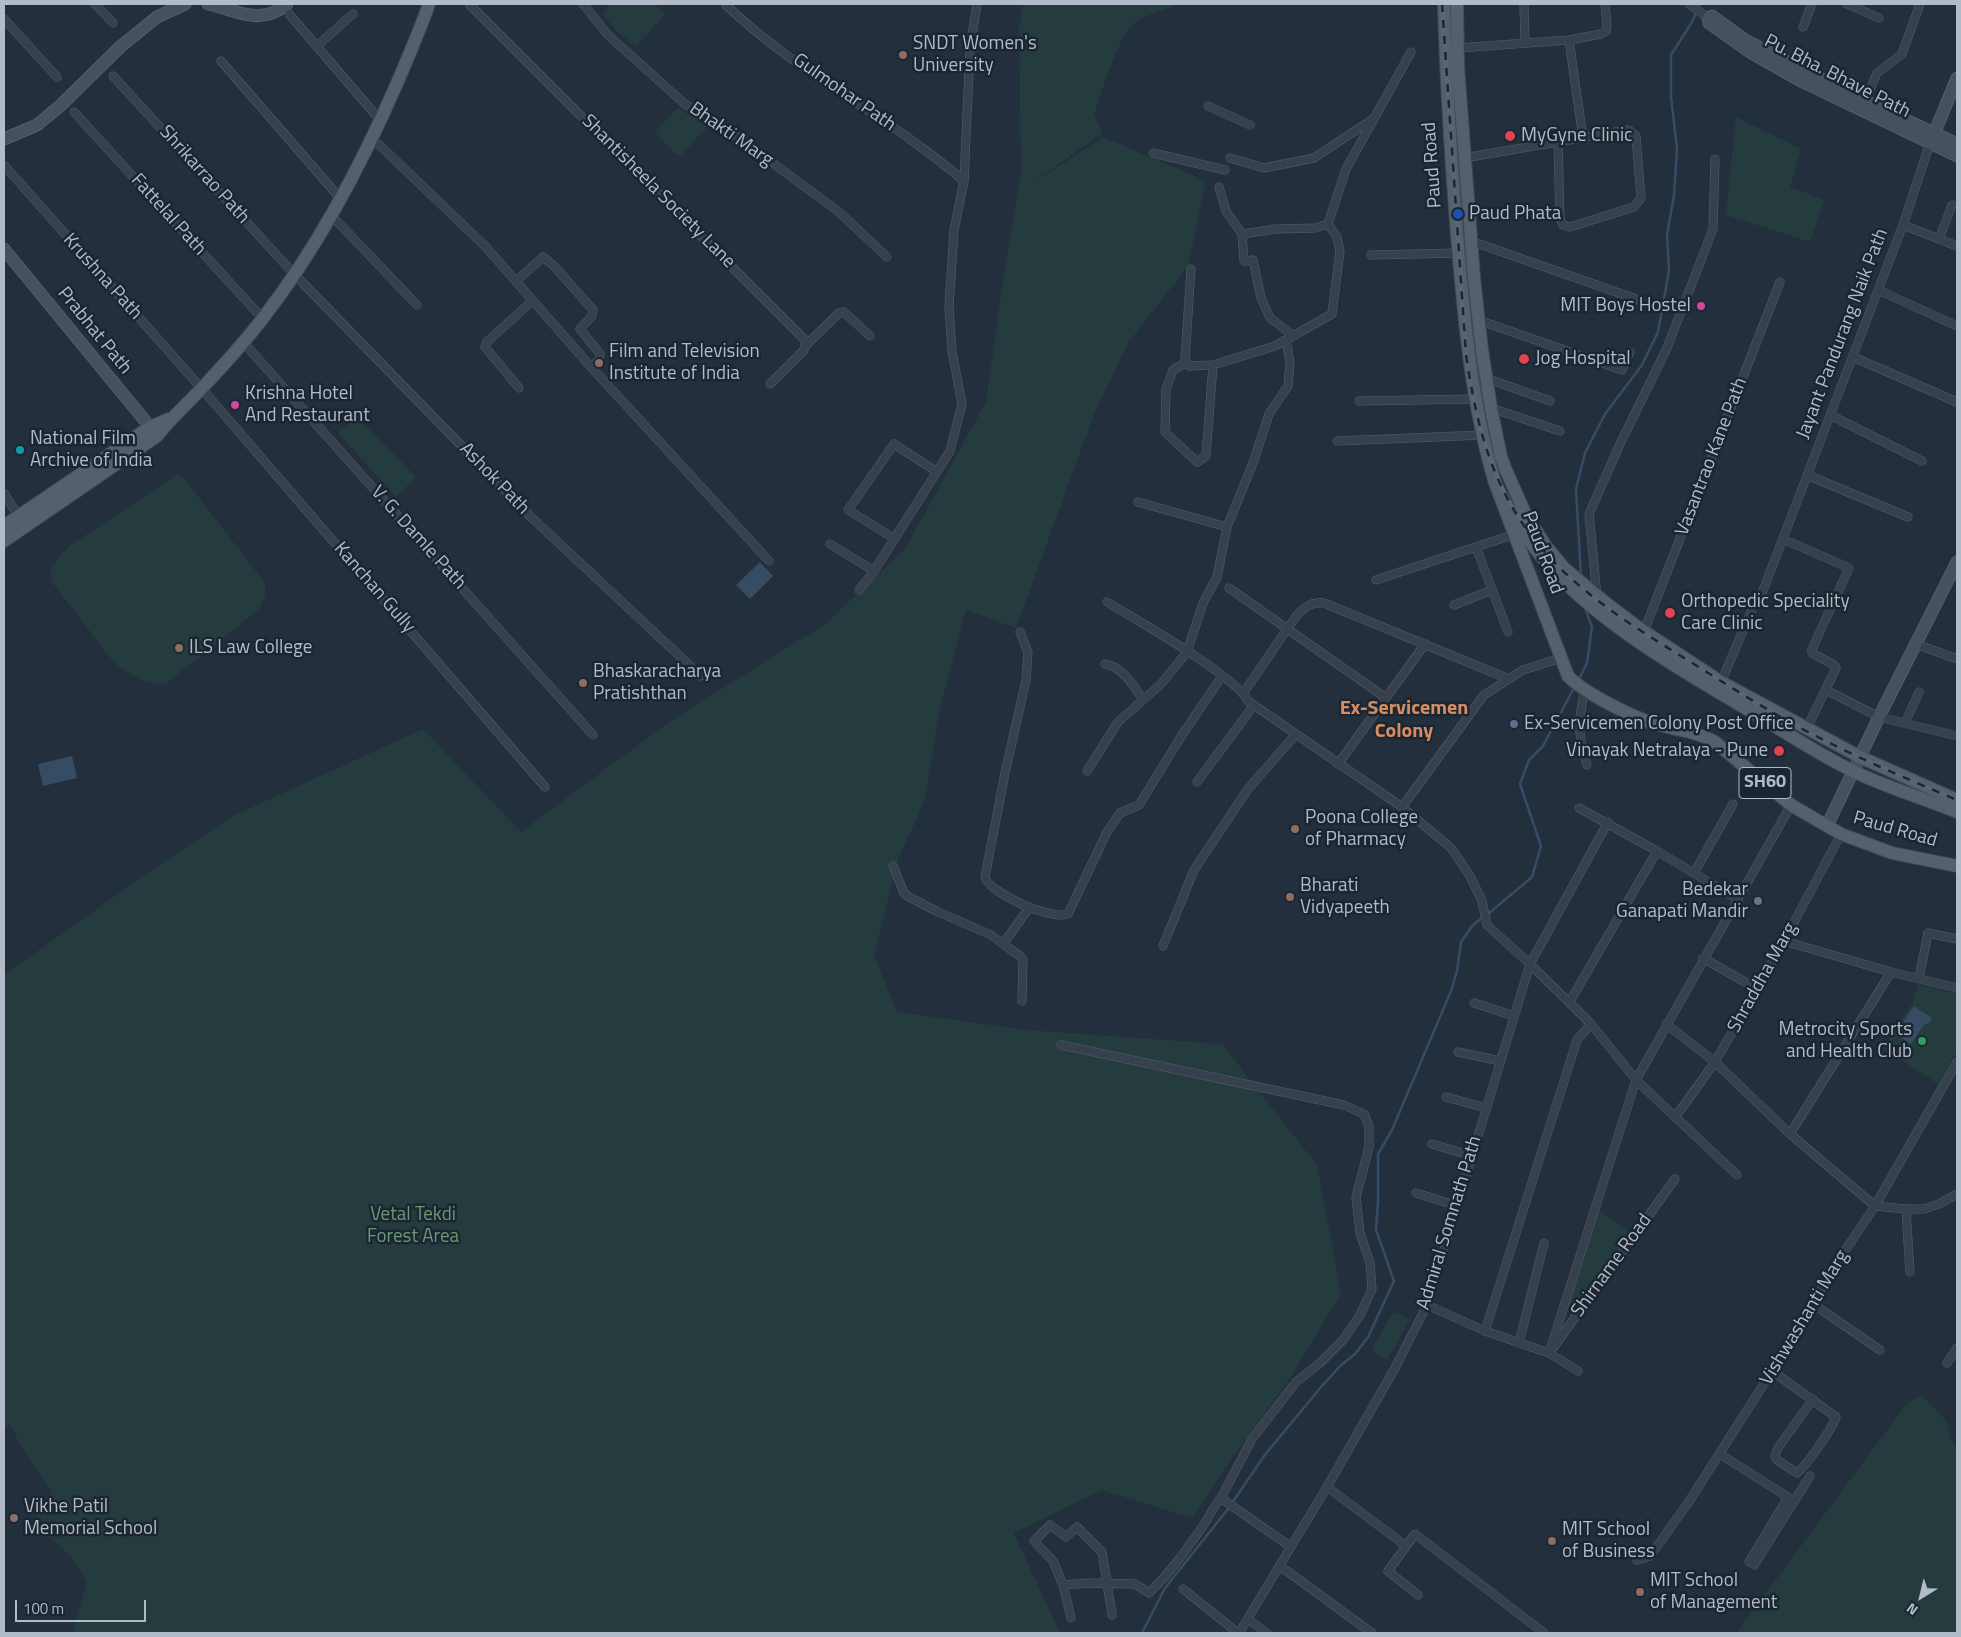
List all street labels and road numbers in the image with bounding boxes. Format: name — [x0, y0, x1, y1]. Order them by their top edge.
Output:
street label: Pu. Bha. Bhave Path — [1760, 30, 1914, 124]
street label: Gulmohar Path — [788, 49, 900, 137]
street label: Bhakti Marg — [685, 98, 777, 172]
street label: Shantisheela Society Lane — [576, 110, 740, 274]
street label: Shrikarrao Path — [154, 121, 254, 229]
street label: Paud Road — [1419, 121, 1447, 209]
street label: Fattelal Path — [125, 170, 211, 260]
street label: Jayant Pandurang Naik Path — [1792, 226, 1894, 442]
street label: Krushna Path — [57, 229, 147, 325]
street label: Prabhat Path — [52, 283, 136, 379]
street label: Vasantrao Kane Path — [1671, 375, 1753, 539]
street label: Ashok Path — [454, 438, 534, 520]
street label: V. G. Damle Path — [365, 481, 471, 595]
street label: Paud Road — [1517, 509, 1567, 597]
street label: Kanchan Gully — [328, 538, 420, 638]
road number: SH60 — [1739, 768, 1791, 798]
street label: Paud Road — [1850, 807, 1940, 853]
street label: Shraddha Marg — [1723, 919, 1803, 1037]
street label: Admiral Somnath Path — [1413, 1133, 1487, 1313]
street label: Shirname Road — [1567, 1210, 1657, 1322]
street label: Vishwashanti Marg — [1756, 1246, 1854, 1390]

